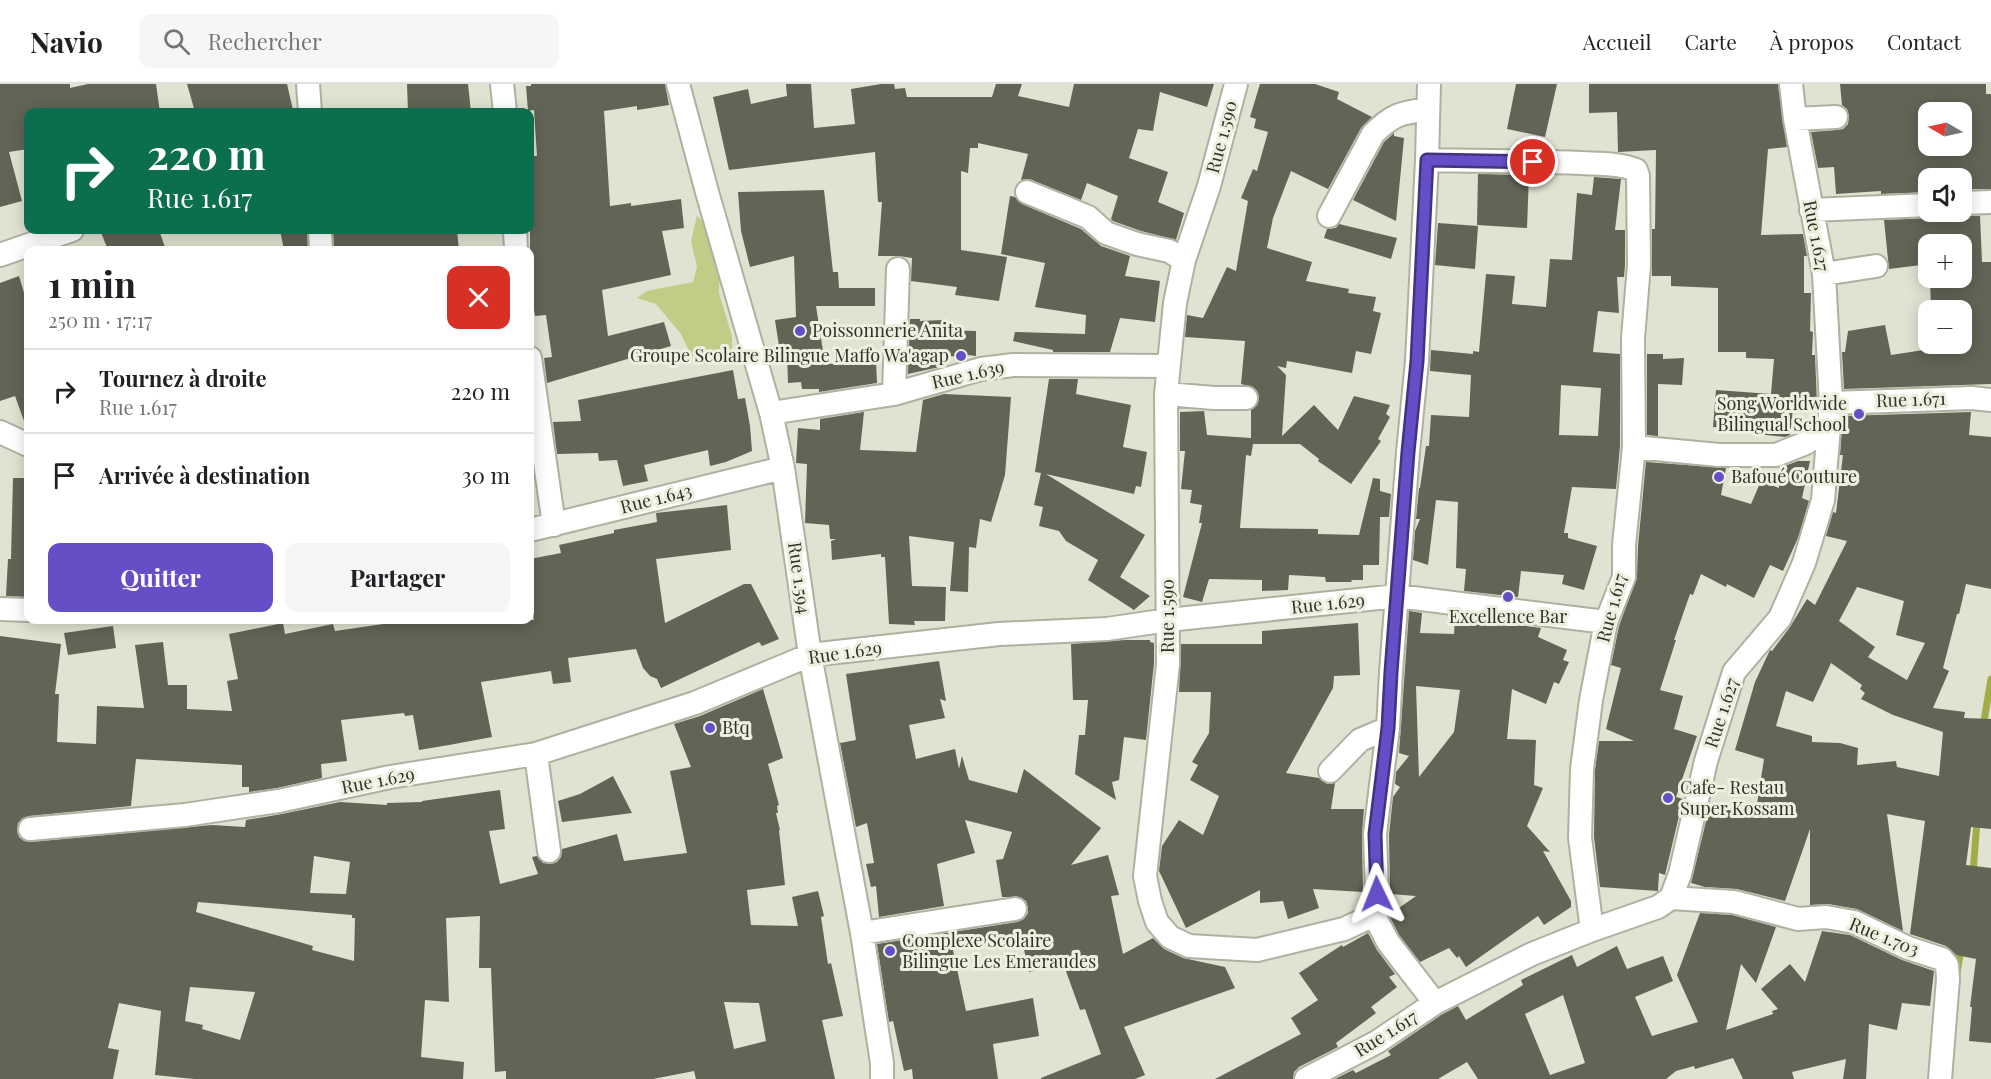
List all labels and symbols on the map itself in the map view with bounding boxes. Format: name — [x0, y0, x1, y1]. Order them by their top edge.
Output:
street label: Rue 1.590 — [1200, 98, 1242, 176]
north arrow — [1918, 102, 1972, 156]
pin — [1507, 136, 1558, 187]
street label: Rue 1.627 — [1798, 198, 1836, 274]
place label: Poissonnerie Anita — [812, 318, 963, 342]
marker: Poissonnerie Anita — [793, 324, 807, 338]
place label: Groupe Scolaire Bilingue Maffo Wa'agap — [630, 343, 949, 367]
marker: Groupe Scolaire Bilingue Maffo Wa'agap — [954, 349, 968, 363]
street label: Rue 1.639 — [929, 354, 1006, 394]
street label: Rue 1.671 — [1875, 386, 1947, 412]
place label: Song Worldwide Bilingual School — [1717, 391, 1847, 436]
marker: Song Worldwide Bilingual School — [1852, 407, 1866, 421]
place label: Bafoué Couture — [1731, 464, 1857, 488]
marker: Bafoué Couture — [1712, 470, 1726, 484]
street label: Rue 1.643 — [617, 478, 694, 518]
street label: Rue 1.594 — [783, 540, 817, 615]
street label: Rue 1.617 — [1590, 570, 1632, 645]
street label: Rue 1.590 — [1155, 579, 1179, 653]
street label: Rue 1.629 — [1290, 587, 1366, 619]
marker: Excellence Bar — [1501, 590, 1515, 604]
place label: Excellence Bar — [1449, 604, 1567, 628]
street label: Rue 1.629 — [807, 635, 883, 669]
street label: Rue 1.627 — [1698, 674, 1744, 751]
place label: Btq — [722, 715, 750, 739]
marker: Btq — [703, 721, 717, 735]
street label: Rue 1.629 — [339, 761, 416, 799]
place label: Cafe- Restau Super Kossam — [1680, 775, 1795, 820]
marker: Cafe- Restau Super Kossam — [1661, 791, 1675, 805]
position arrow — [1345, 862, 1409, 926]
street label: Rue 1.703 — [1846, 911, 1923, 961]
place label: Complexe Scolaire Bilingue Les Emeraudes — [902, 928, 1096, 973]
marker: Complexe Scolaire Bilingue Les Emeraudes — [883, 944, 897, 958]
street label: Rue 1.617 — [1349, 1004, 1422, 1062]

